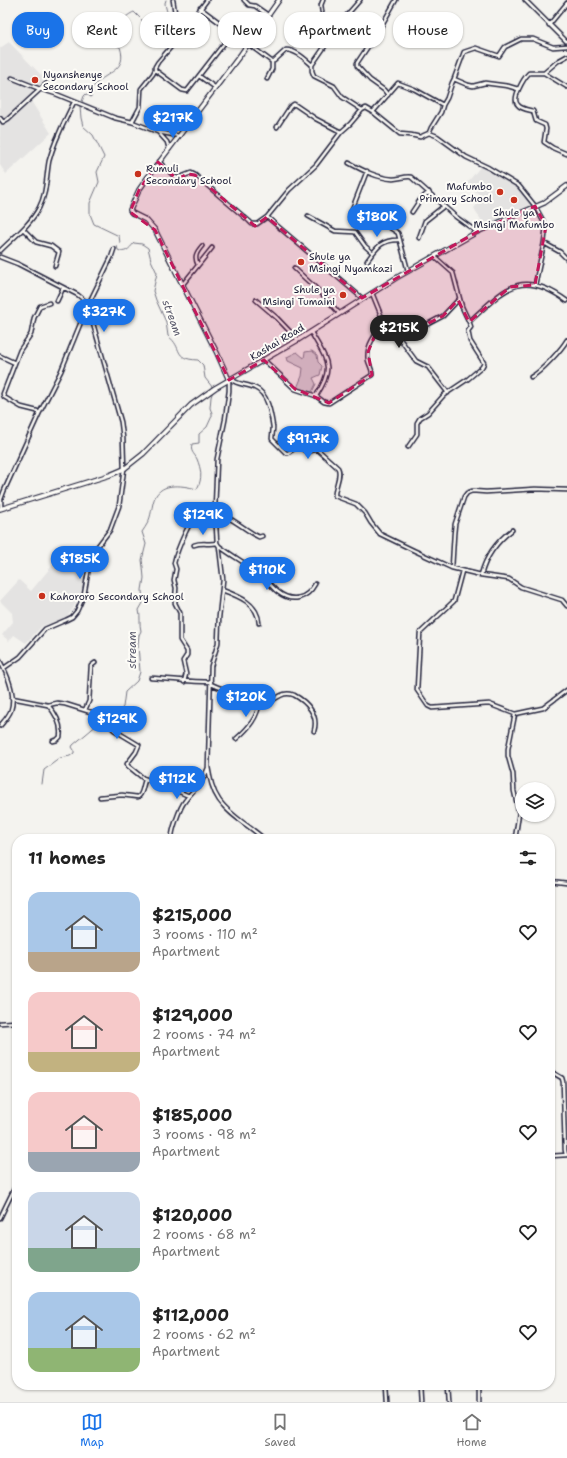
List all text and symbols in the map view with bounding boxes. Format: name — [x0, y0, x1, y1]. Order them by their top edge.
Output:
chip: Buy — [12, 12, 64, 48]
chip: Rent — [72, 12, 132, 48]
chip: Filters — [140, 12, 210, 48]
chip: New — [218, 12, 276, 48]
chip: Apartment — [284, 12, 385, 48]
chip: House — [393, 12, 463, 48]
place label: Nyanshenye Secondary School — [43, 68, 128, 93]
marker: Nyanshenye Secondary School — [30, 75, 40, 85]
pin: $217K — [145, 105, 201, 139]
text: $217K — [153, 109, 193, 126]
place label: Rumuli Secondary School — [146, 162, 231, 187]
marker: Rumuli Secondary School — [133, 169, 143, 179]
place label: Mafumbo Primary School — [420, 180, 492, 205]
marker: Mafumbo Primary School — [495, 187, 505, 197]
marker: Shule ya Msingi Mafumbo — [509, 195, 519, 205]
pin: $180K — [349, 204, 405, 238]
place label: Shule ya Msingi Mafumbo — [474, 206, 554, 231]
text: $180K — [356, 208, 398, 225]
place label: Shule ya Msingi Nyamkazi — [309, 250, 393, 275]
marker: Shule ya Msingi Nyamkazi — [296, 257, 306, 267]
place label: Shule ya Msingi Tumaini — [263, 283, 336, 308]
marker: Shule ya Msingi Tumaini — [338, 290, 348, 300]
water label: stream — [159, 298, 185, 338]
pin: $327K — [76, 299, 132, 333]
text: $327K — [82, 303, 126, 320]
pin: $215K — [371, 315, 427, 349]
text: $215K — [379, 319, 419, 336]
street label: Kashai Road — [248, 320, 307, 363]
pin: $91.7K — [275, 426, 341, 460]
text: $91.7K — [287, 430, 329, 447]
pin: $129K — [175, 502, 231, 536]
text: $129K — [183, 506, 223, 523]
pin: $185K — [52, 546, 108, 580]
text: $185K — [60, 550, 100, 567]
pin: $110K — [239, 557, 295, 591]
text: $110K — [248, 561, 286, 578]
place label: Kahororo Secondary School — [50, 590, 184, 603]
marker: Kahororo Secondary School — [37, 591, 47, 601]
water label: stream — [125, 631, 140, 669]
pin: $120K — [218, 684, 274, 718]
text: $120K — [226, 688, 266, 705]
pin: $129K — [89, 706, 145, 740]
text: $129K — [97, 710, 137, 727]
pin: $112K — [149, 766, 205, 800]
text: $112K — [158, 770, 196, 787]
map controls — [515, 782, 555, 822]
button: layers — [515, 782, 555, 822]
text: 11 homes — [28, 847, 106, 869]
icon: filters — [517, 847, 539, 869]
text: $215,000 — [152, 904, 232, 926]
icon: home — [60, 908, 108, 956]
icon: heart — [517, 921, 539, 943]
text: 3 rooms · 110 m² — [152, 926, 258, 943]
text: Apartment — [152, 943, 220, 960]
text: $129,000 — [152, 1004, 233, 1026]
icon: home — [60, 1008, 108, 1056]
icon: heart — [517, 1021, 539, 1043]
text: 2 rooms · 74 m² — [152, 1026, 256, 1043]
text: Apartment — [152, 1043, 220, 1060]
text: $185,000 — [152, 1104, 232, 1126]
icon: home — [60, 1108, 108, 1156]
icon: heart — [517, 1121, 539, 1143]
text: 3 rooms · 98 m² — [152, 1126, 256, 1143]
text: Apartment — [152, 1143, 220, 1160]
text: $120,000 — [152, 1204, 233, 1226]
icon: home — [60, 1208, 108, 1256]
icon: heart — [517, 1221, 539, 1243]
text: 2 rooms · 68 m² — [152, 1226, 256, 1243]
text: Apartment — [152, 1243, 220, 1260]
text: $112,000 — [152, 1304, 229, 1326]
icon: home — [60, 1308, 108, 1356]
icon: heart — [517, 1321, 539, 1343]
text: 2 rooms · 62 m² — [152, 1326, 256, 1343]
text: Apartment — [152, 1343, 220, 1360]
tab: Map — [80, 1411, 104, 1450]
tab: Saved — [265, 1411, 296, 1450]
tab: Home — [456, 1411, 487, 1450]

